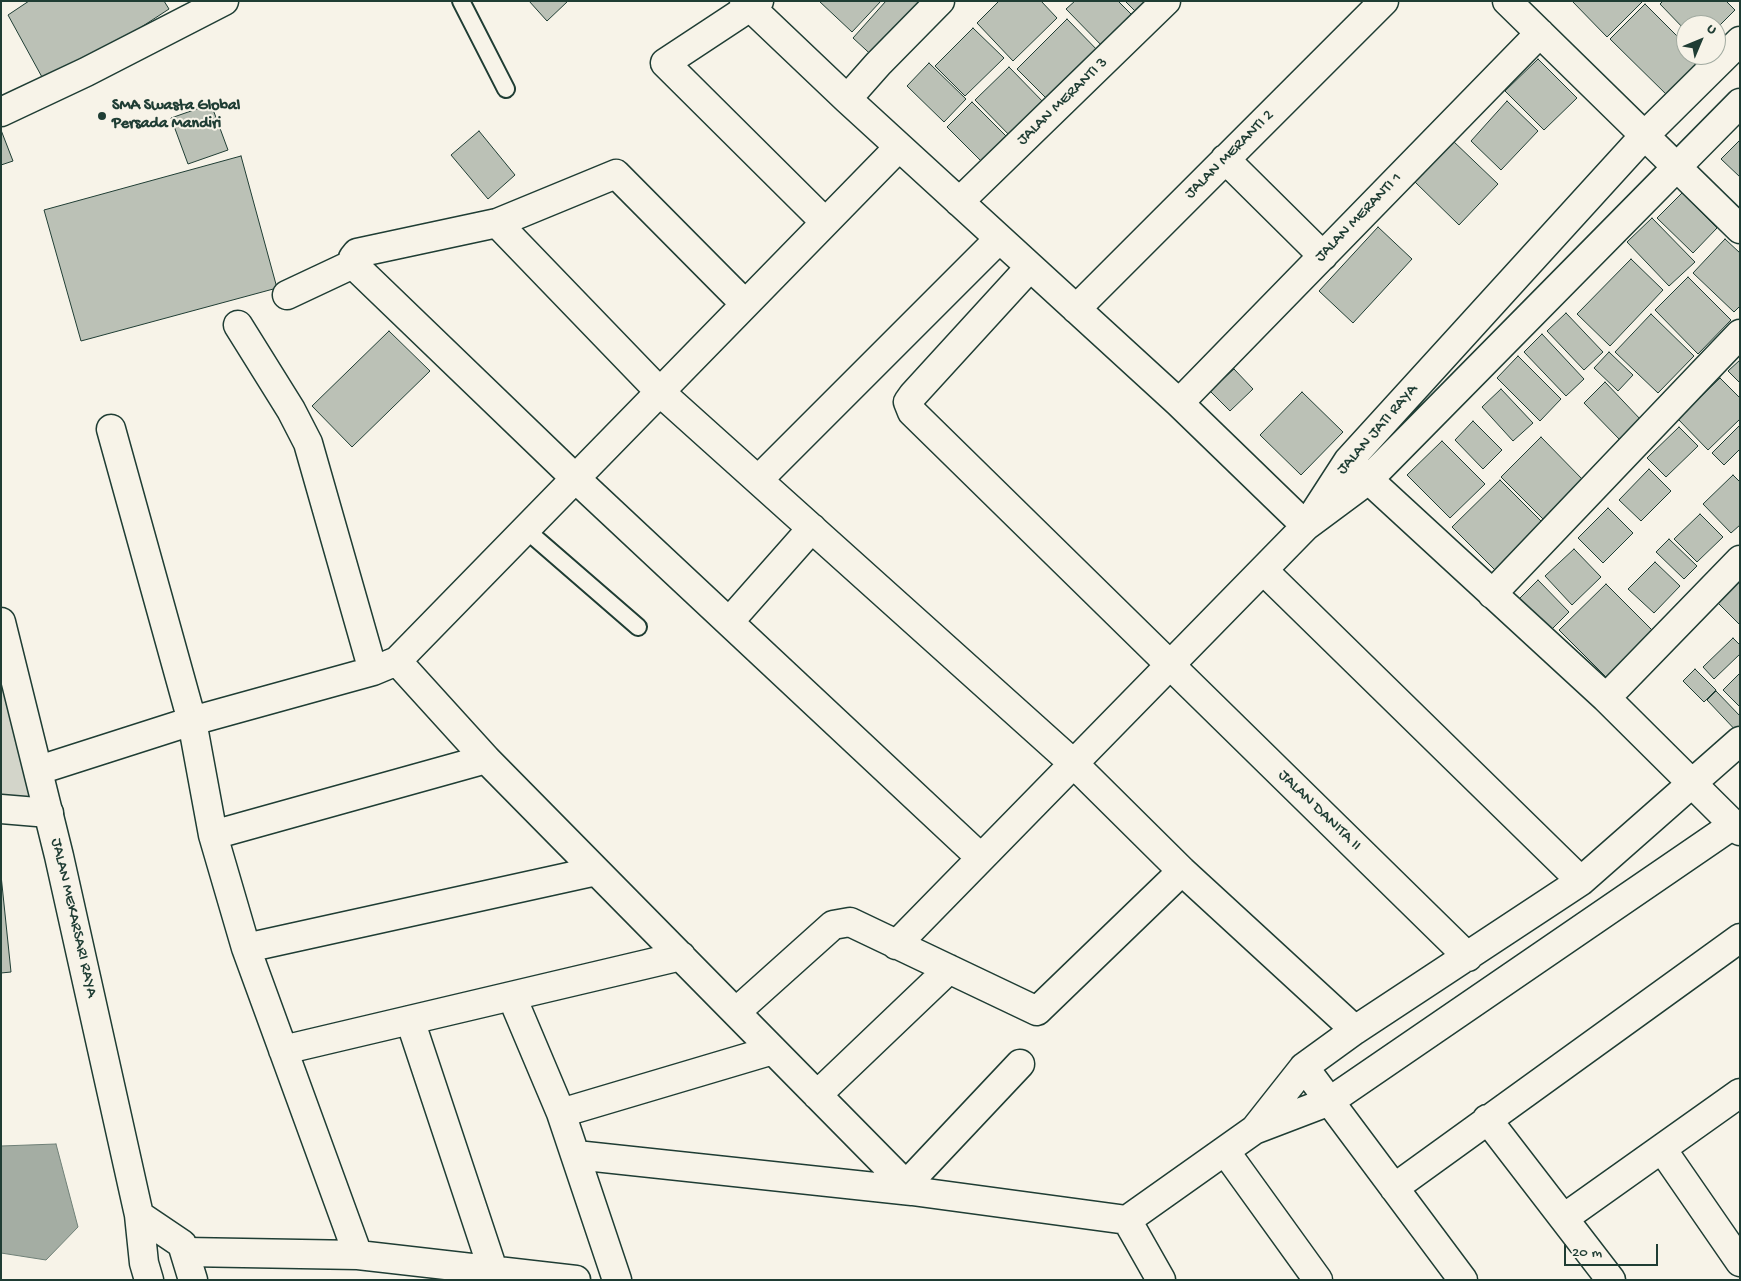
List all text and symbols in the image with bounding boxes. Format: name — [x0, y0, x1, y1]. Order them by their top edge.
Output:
north arrow — [1676, 15, 1726, 65]
text: U — [1702, 21, 1720, 39]
street label: JALAN MERANTI 3 — [1014, 54, 1112, 150]
place label: SMA Swasta Global Persada Mandiri — [112, 97, 240, 135]
street label: JALAN MERANTI 2 — [1181, 106, 1279, 204]
marker: SMA Swasta Global Persada Mandiri — [96, 110, 108, 122]
street label: JALAN MERANTI 1 — [1311, 169, 1407, 267]
street label: JALAN JATI RAYA — [1333, 381, 1423, 479]
street label: JALAN DANITA II — [1273, 766, 1365, 856]
street label: JALAN MEKARSARI RAYA — [45, 837, 101, 999]
scale bar — [1566, 1234, 1660, 1266]
text: 20 m — [1572, 1244, 1602, 1262]

